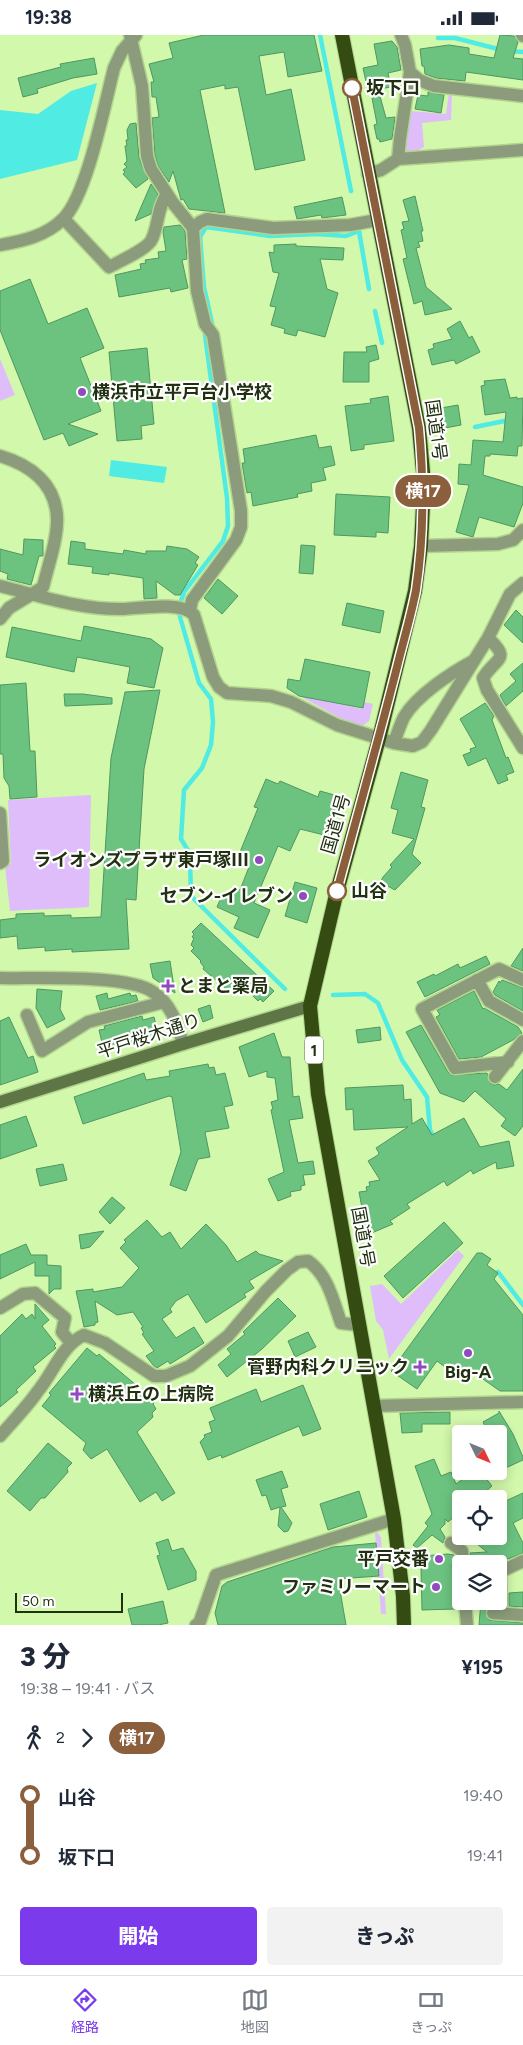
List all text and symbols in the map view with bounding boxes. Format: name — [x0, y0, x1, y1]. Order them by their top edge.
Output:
text: 19:38 — [25, 6, 72, 29]
place label: 坂下口 — [366, 77, 420, 99]
marker: 坂下口 — [342, 78, 362, 98]
place label: 横浜市立平戸台小学校 — [92, 381, 272, 403]
marker: 横浜市立平戸台小学校 — [76, 386, 88, 398]
street label: 国道1号 — [421, 398, 451, 462]
line badge: 横17 — [394, 475, 452, 507]
text: 横17 — [405, 480, 441, 502]
street label: 国道1号 — [317, 791, 355, 857]
place label: ライオンズプラザ東戸塚Ⅲ — [33, 849, 249, 871]
marker: ライオンズプラザ東戸塚Ⅲ — [253, 854, 265, 866]
place label: 山谷 — [351, 880, 387, 902]
marker: 山谷 — [327, 881, 347, 901]
place label: セブン-イレブン — [160, 885, 293, 907]
marker: セブン-イレブン — [297, 890, 309, 902]
place label: とまと薬局 — [178, 975, 268, 997]
marker: とまと薬局 — [162, 980, 174, 992]
street label: 平戸桜木通り — [94, 1009, 204, 1063]
road number: 1 — [305, 1037, 323, 1063]
street label: 国道1号 — [347, 1205, 379, 1269]
marker: Big-A — [462, 1347, 474, 1359]
place label: 菅野内科クリニック — [247, 1356, 409, 1378]
marker: 菅野内科クリニック — [413, 1360, 427, 1374]
place label: Big-A — [445, 1361, 492, 1383]
place label: 横浜丘の上病院 — [88, 1383, 214, 1405]
marker: 横浜丘の上病院 — [70, 1387, 84, 1401]
north arrow — [452, 1425, 508, 1480]
map controls — [452, 1425, 507, 1610]
button: locate — [452, 1490, 507, 1545]
place label: 平戸交番 — [357, 1548, 429, 1570]
marker: 平戸交番 — [433, 1553, 445, 1565]
button: layers — [452, 1555, 507, 1610]
place label: ファミリーマート — [282, 1576, 426, 1598]
marker: ファミリーマート — [430, 1581, 442, 1593]
scale bar — [15, 1590, 122, 1613]
text: 50 m — [22, 1593, 54, 1610]
text: 3 分 — [20, 1639, 70, 1673]
text: ¥195 — [462, 1656, 503, 1679]
text: 19:38 – 19:41 · バス — [20, 1679, 155, 1698]
icon: walk — [20, 1724, 48, 1752]
icon: forward — [73, 1724, 101, 1752]
text: 横17 — [119, 1727, 155, 1749]
text: 2 — [56, 1728, 65, 1747]
text: 山谷 — [58, 1786, 96, 1809]
text: 19:40 — [463, 1786, 503, 1805]
text: 坂下口 — [58, 1846, 115, 1869]
text: 19:41 — [467, 1846, 503, 1865]
button: 開始 — [20, 1907, 257, 1965]
button: きっぷ — [267, 1907, 503, 1965]
tab: 経路 — [71, 1986, 99, 2036]
tab: 地図 — [241, 1986, 269, 2036]
tab: きっぷ — [411, 1986, 452, 2036]

